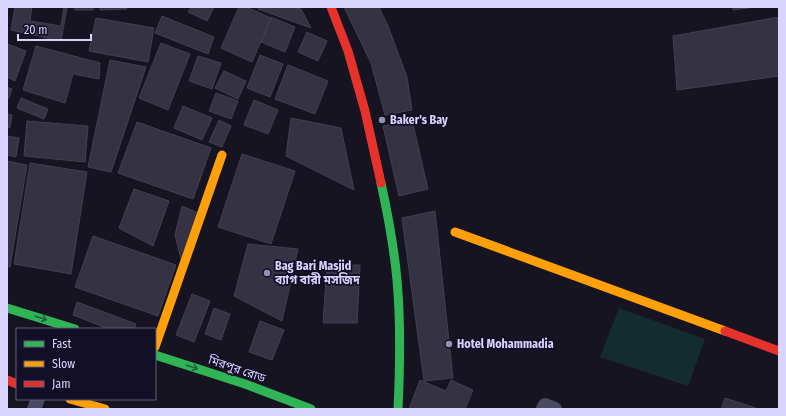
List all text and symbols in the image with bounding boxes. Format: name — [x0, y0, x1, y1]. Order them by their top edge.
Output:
scale bar — [18, 16, 91, 42]
text: 20 m — [24, 23, 48, 37]
place label: Baker's Bay — [390, 113, 448, 127]
marker: Baker's Bay — [377, 115, 387, 125]
place label: Bag Bari Masjid ব্যাগ বারী মসজিদ — [274, 259, 360, 287]
marker: Bag Bari Masjid ব্যাগ বারী মসজিদ — [262, 268, 272, 278]
one-way arrow — [34, 315, 47, 322]
legend — [16, 328, 156, 400]
text: Fast — [52, 337, 71, 351]
place label: Hotel Mohammadia — [457, 337, 554, 351]
marker: Hotel Mohammadia — [444, 339, 454, 349]
street label: মিরপুর রোড — [205, 351, 268, 386]
text: Slow — [52, 357, 75, 371]
one-way arrow — [185, 364, 198, 371]
text: Jam — [52, 377, 70, 391]

